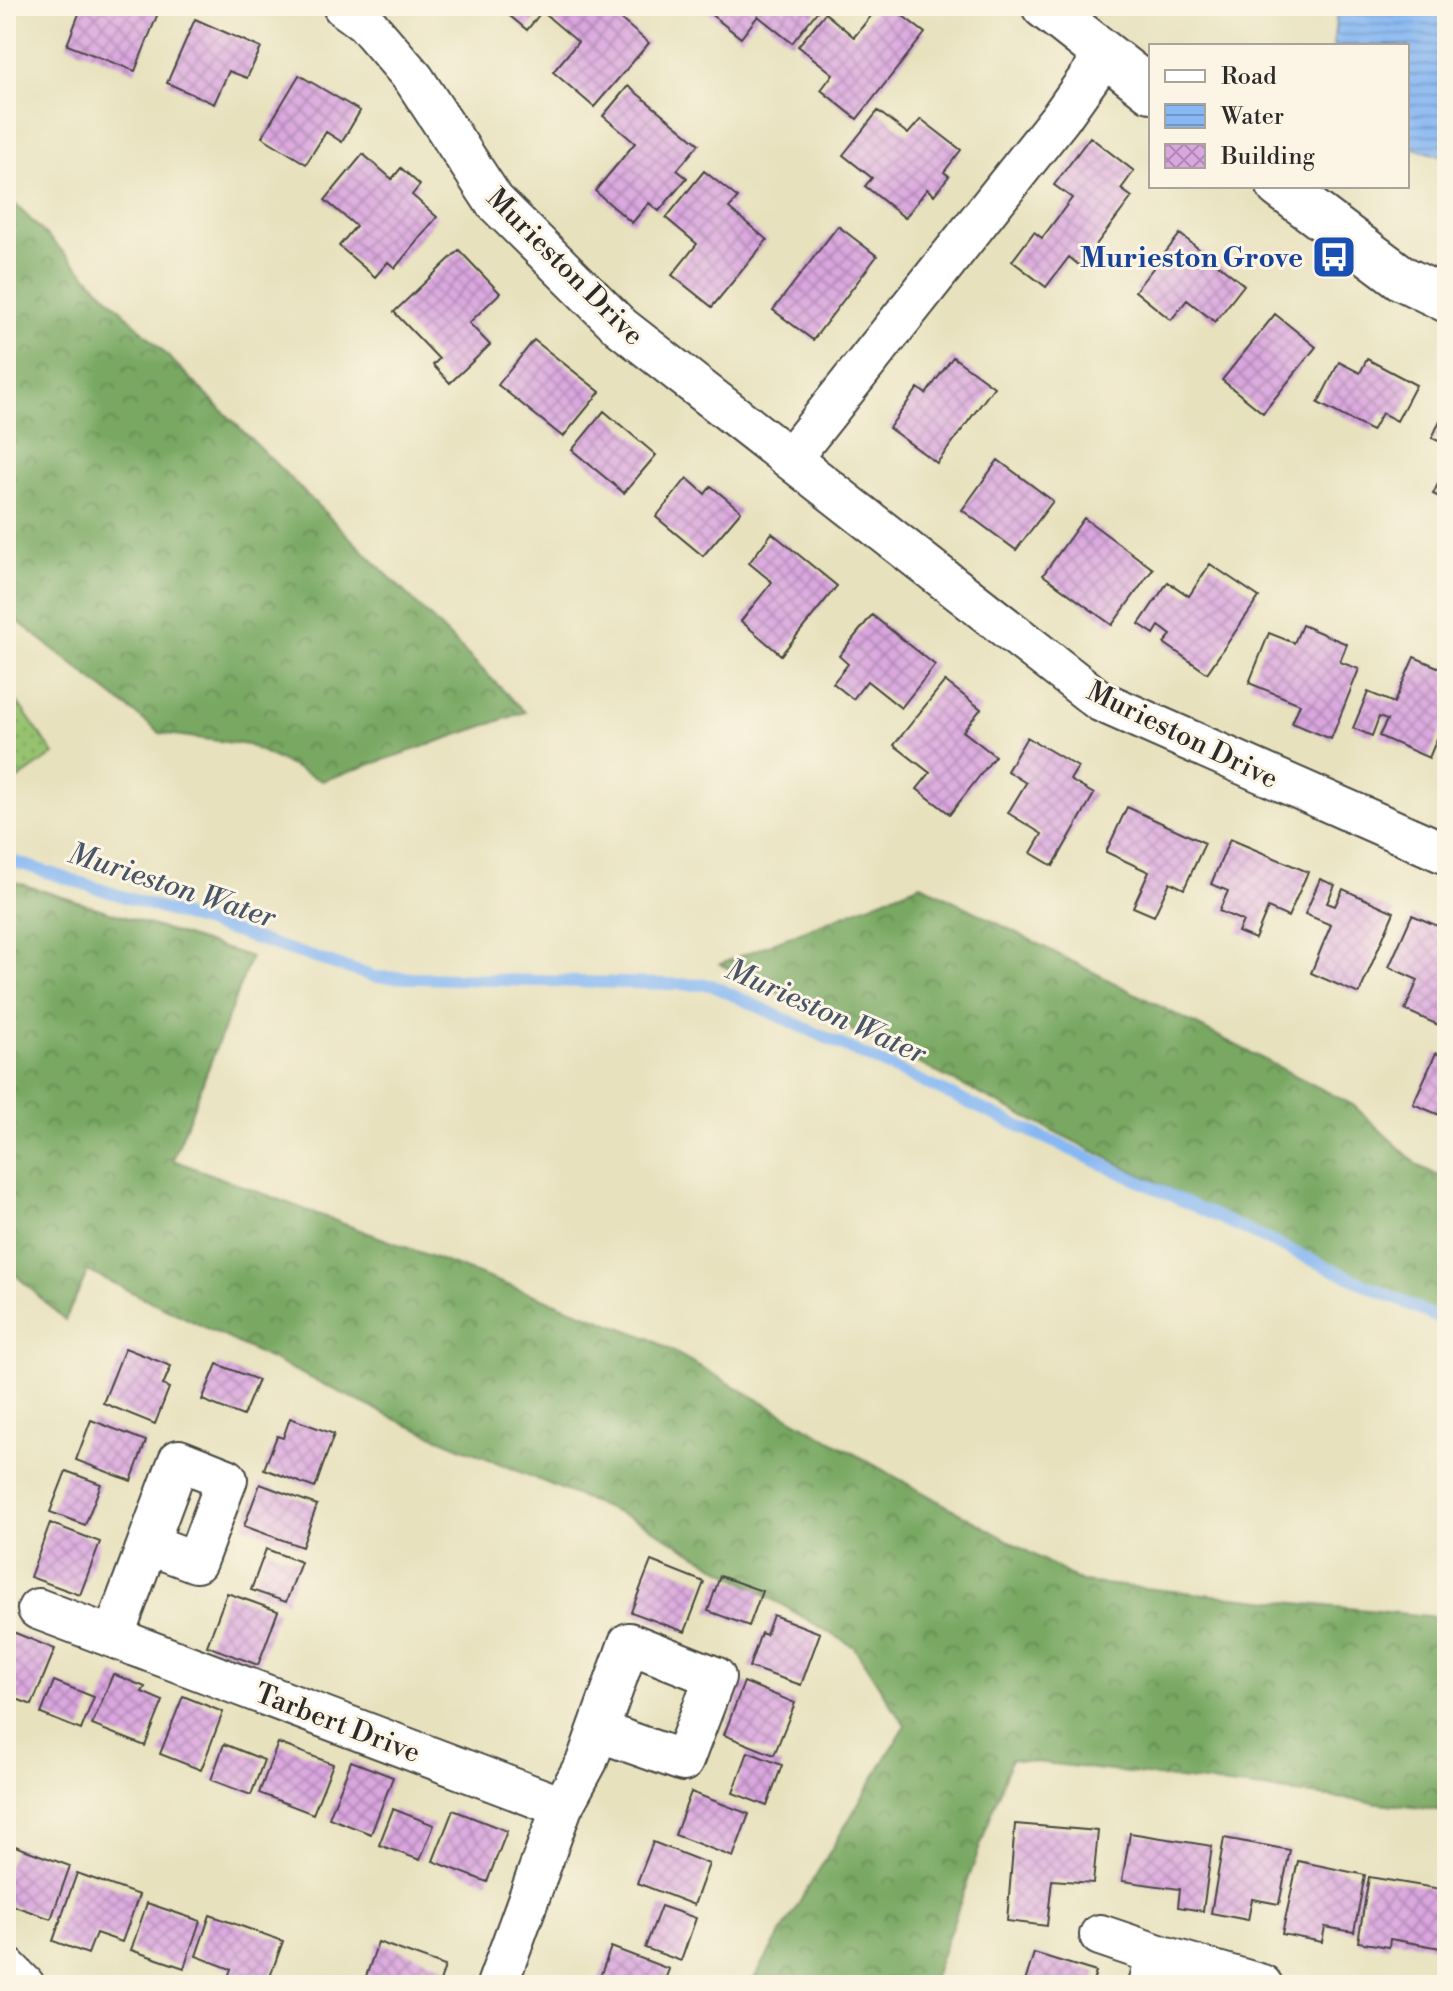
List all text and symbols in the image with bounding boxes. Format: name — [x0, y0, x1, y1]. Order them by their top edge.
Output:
legend — [1149, 44, 1409, 188]
text: Road — [1221, 62, 1277, 92]
text: Water — [1220, 102, 1284, 132]
text: Building — [1220, 142, 1315, 172]
street label: Murieston Drive — [479, 181, 651, 353]
bus stop icon: Murieston Grove — [1310, 233, 1358, 281]
place label: Murieston Grove — [1080, 241, 1303, 276]
street label: Murieston Drive — [1081, 674, 1284, 797]
water label: Murieston Water — [63, 835, 281, 938]
water label: Murieston Water — [719, 951, 933, 1074]
street label: Tarbert Drive — [250, 1676, 425, 1771]

